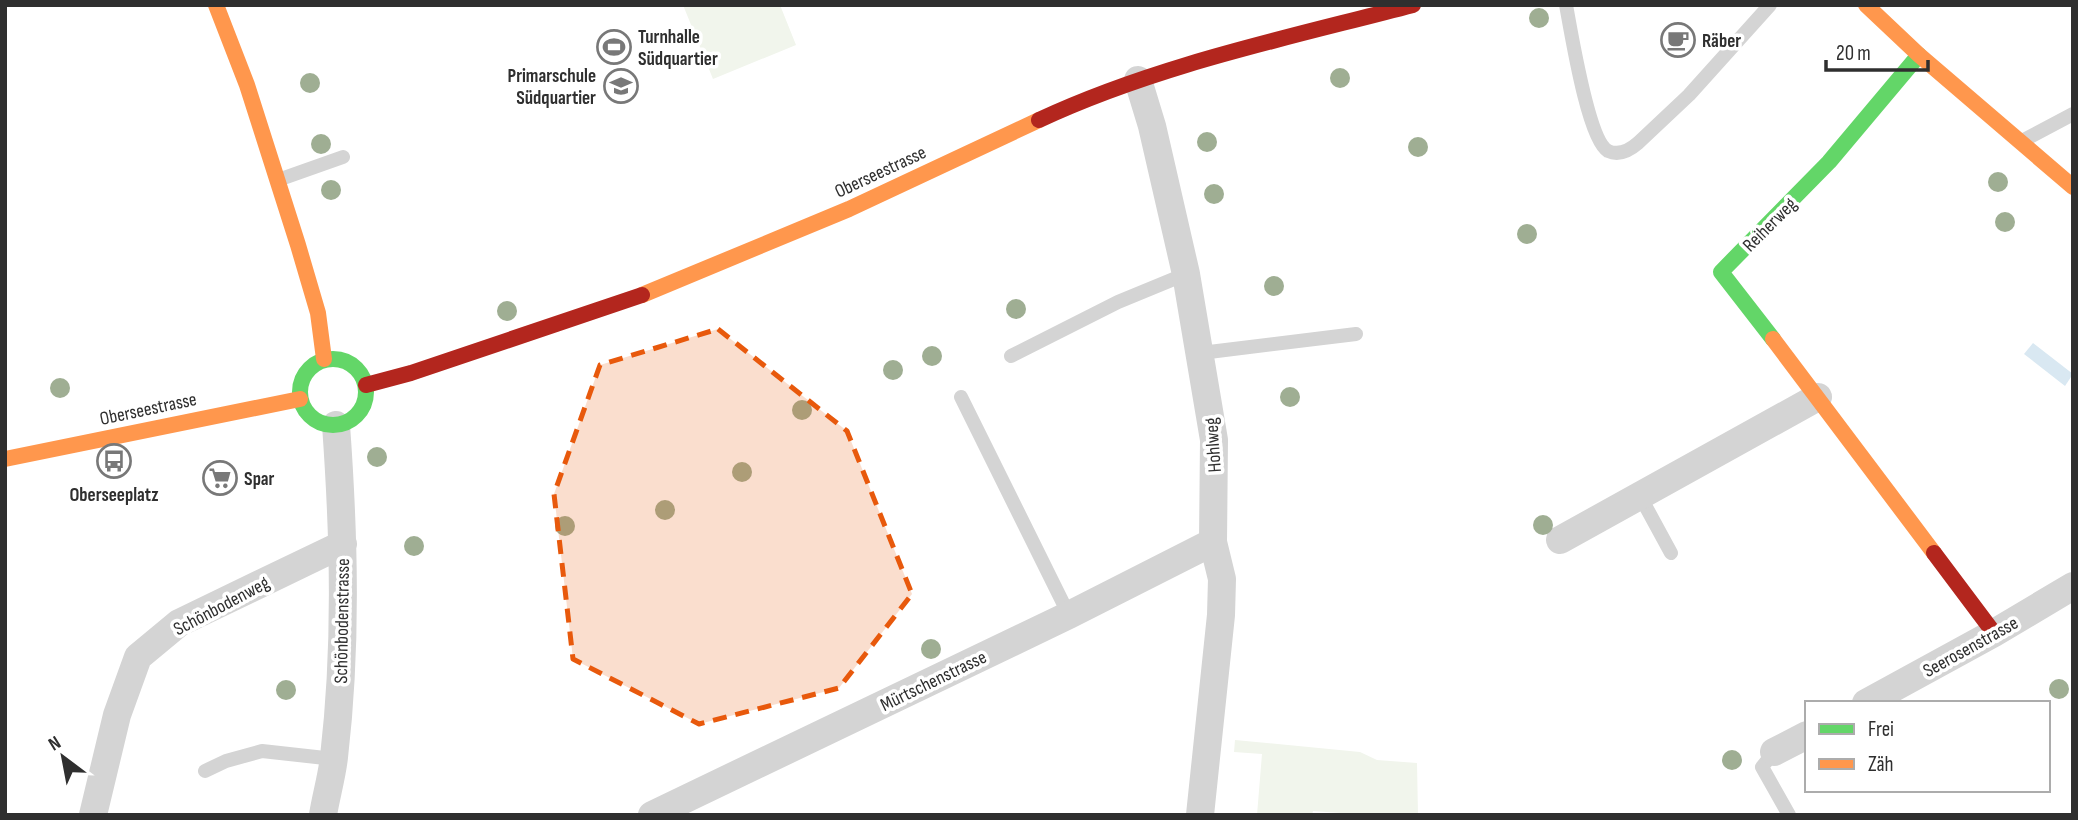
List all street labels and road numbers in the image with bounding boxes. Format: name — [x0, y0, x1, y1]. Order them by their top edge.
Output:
street label: Oberseestrasse — [831, 141, 930, 204]
street label: Reiherweg — [1738, 193, 1802, 257]
street label: Oberseestrasse — [98, 388, 199, 431]
street label: Hohlweg — [1200, 416, 1227, 473]
street label: Schönbodenstrasse — [330, 558, 355, 684]
street label: Schönbodenweg — [170, 571, 274, 641]
street label: Seerosenstrasse — [1919, 612, 2022, 683]
street label: Mürtschenstrasse — [877, 646, 990, 717]

